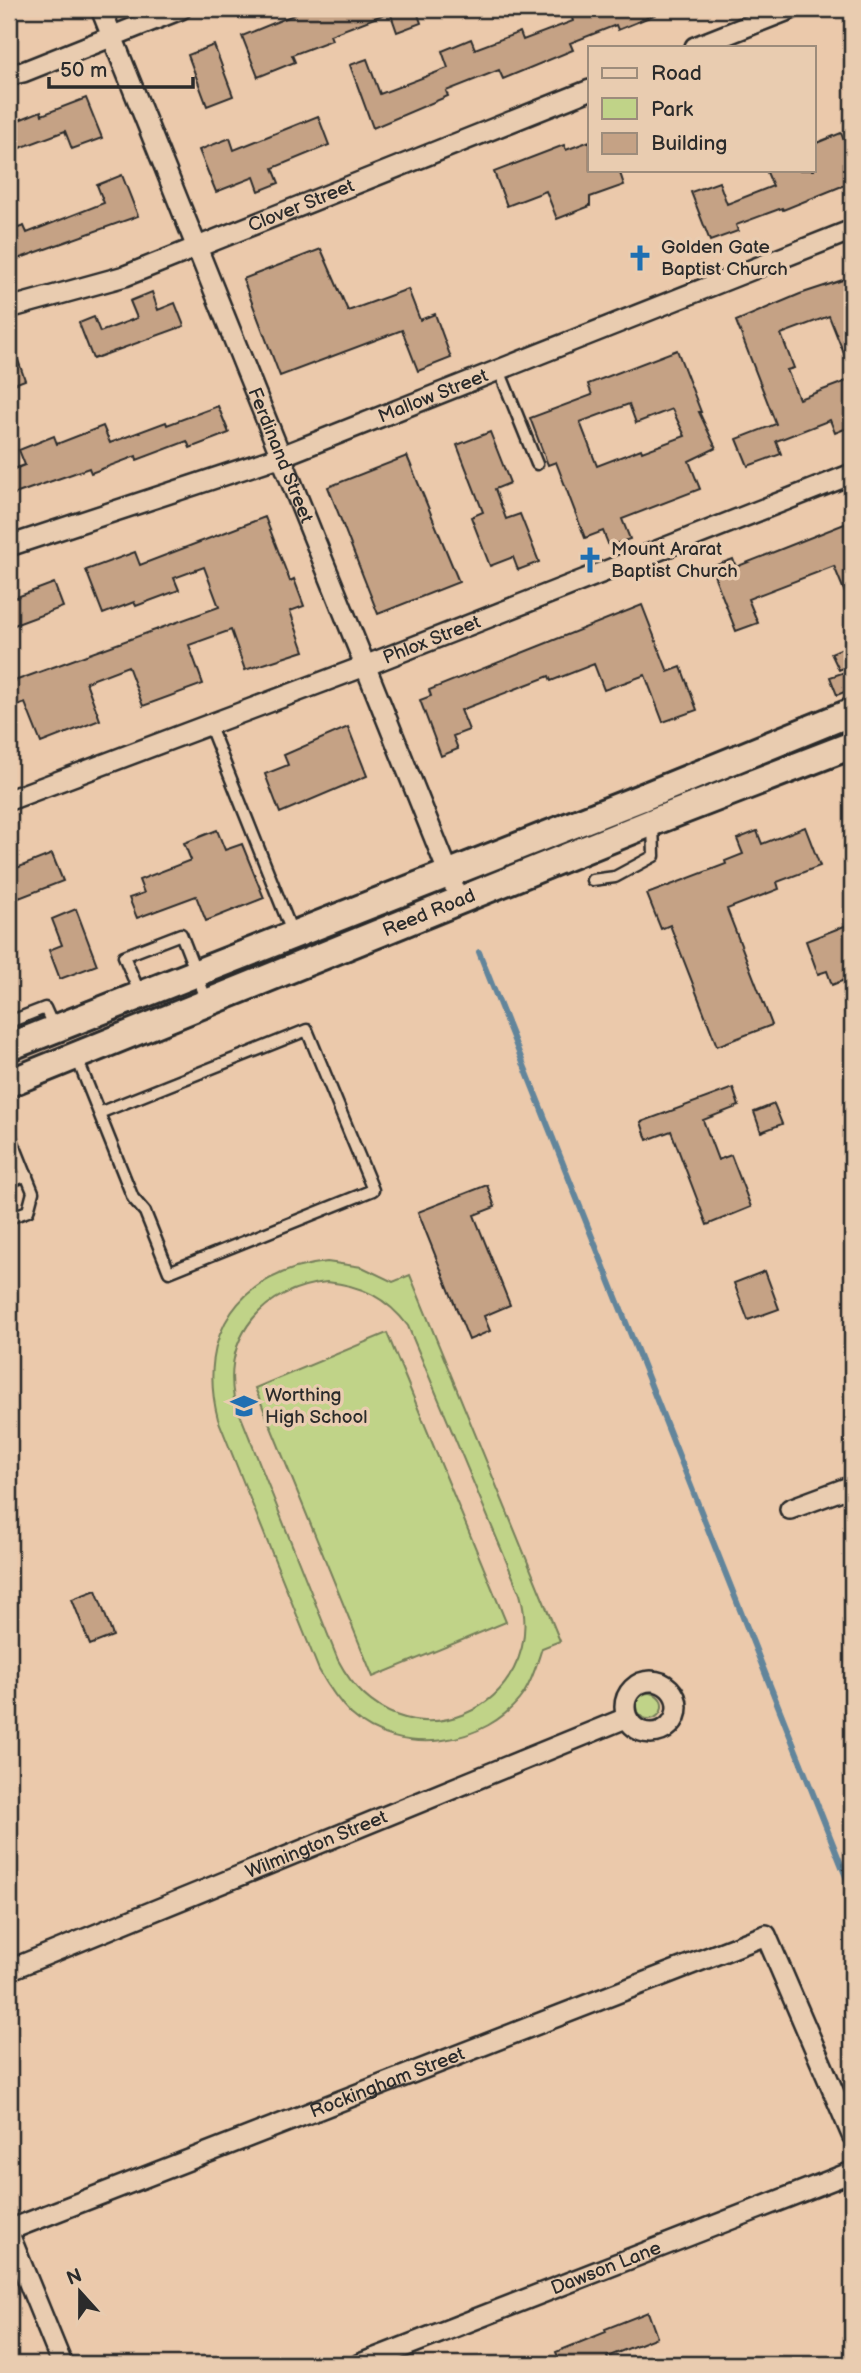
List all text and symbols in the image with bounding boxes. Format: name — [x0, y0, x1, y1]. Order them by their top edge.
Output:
scale bar — [49, 46, 192, 90]
legend — [588, 46, 816, 172]
text: 50 m — [60, 58, 107, 83]
text: Road — [651, 61, 702, 86]
text: Park — [651, 97, 694, 122]
text: Building — [651, 131, 727, 156]
street label: Clover Street — [245, 174, 358, 237]
place label: Golden Gate Baptist Church — [661, 236, 788, 281]
church icon: Golden Gate Baptist Church — [625, 243, 655, 273]
street label: Mallow Street — [375, 364, 491, 428]
street label: Ferdinand Street — [243, 384, 318, 526]
place label: Mount Ararat Baptist Church — [611, 538, 738, 583]
church icon: Mount Ararat Baptist Church — [575, 545, 605, 575]
street label: Phlox Street — [380, 610, 484, 669]
street label: Reed Road — [379, 884, 479, 942]
place label: Worthing High School — [265, 1384, 368, 1429]
school or university icon: Worthing High School — [229, 1391, 259, 1421]
street label: Wilmington Street — [242, 1805, 391, 1884]
street label: Rockingham Street — [307, 2042, 468, 2123]
street label: Dawson Lane — [548, 2236, 664, 2300]
north arrow — [46, 2258, 116, 2328]
text: N — [64, 2264, 85, 2291]

